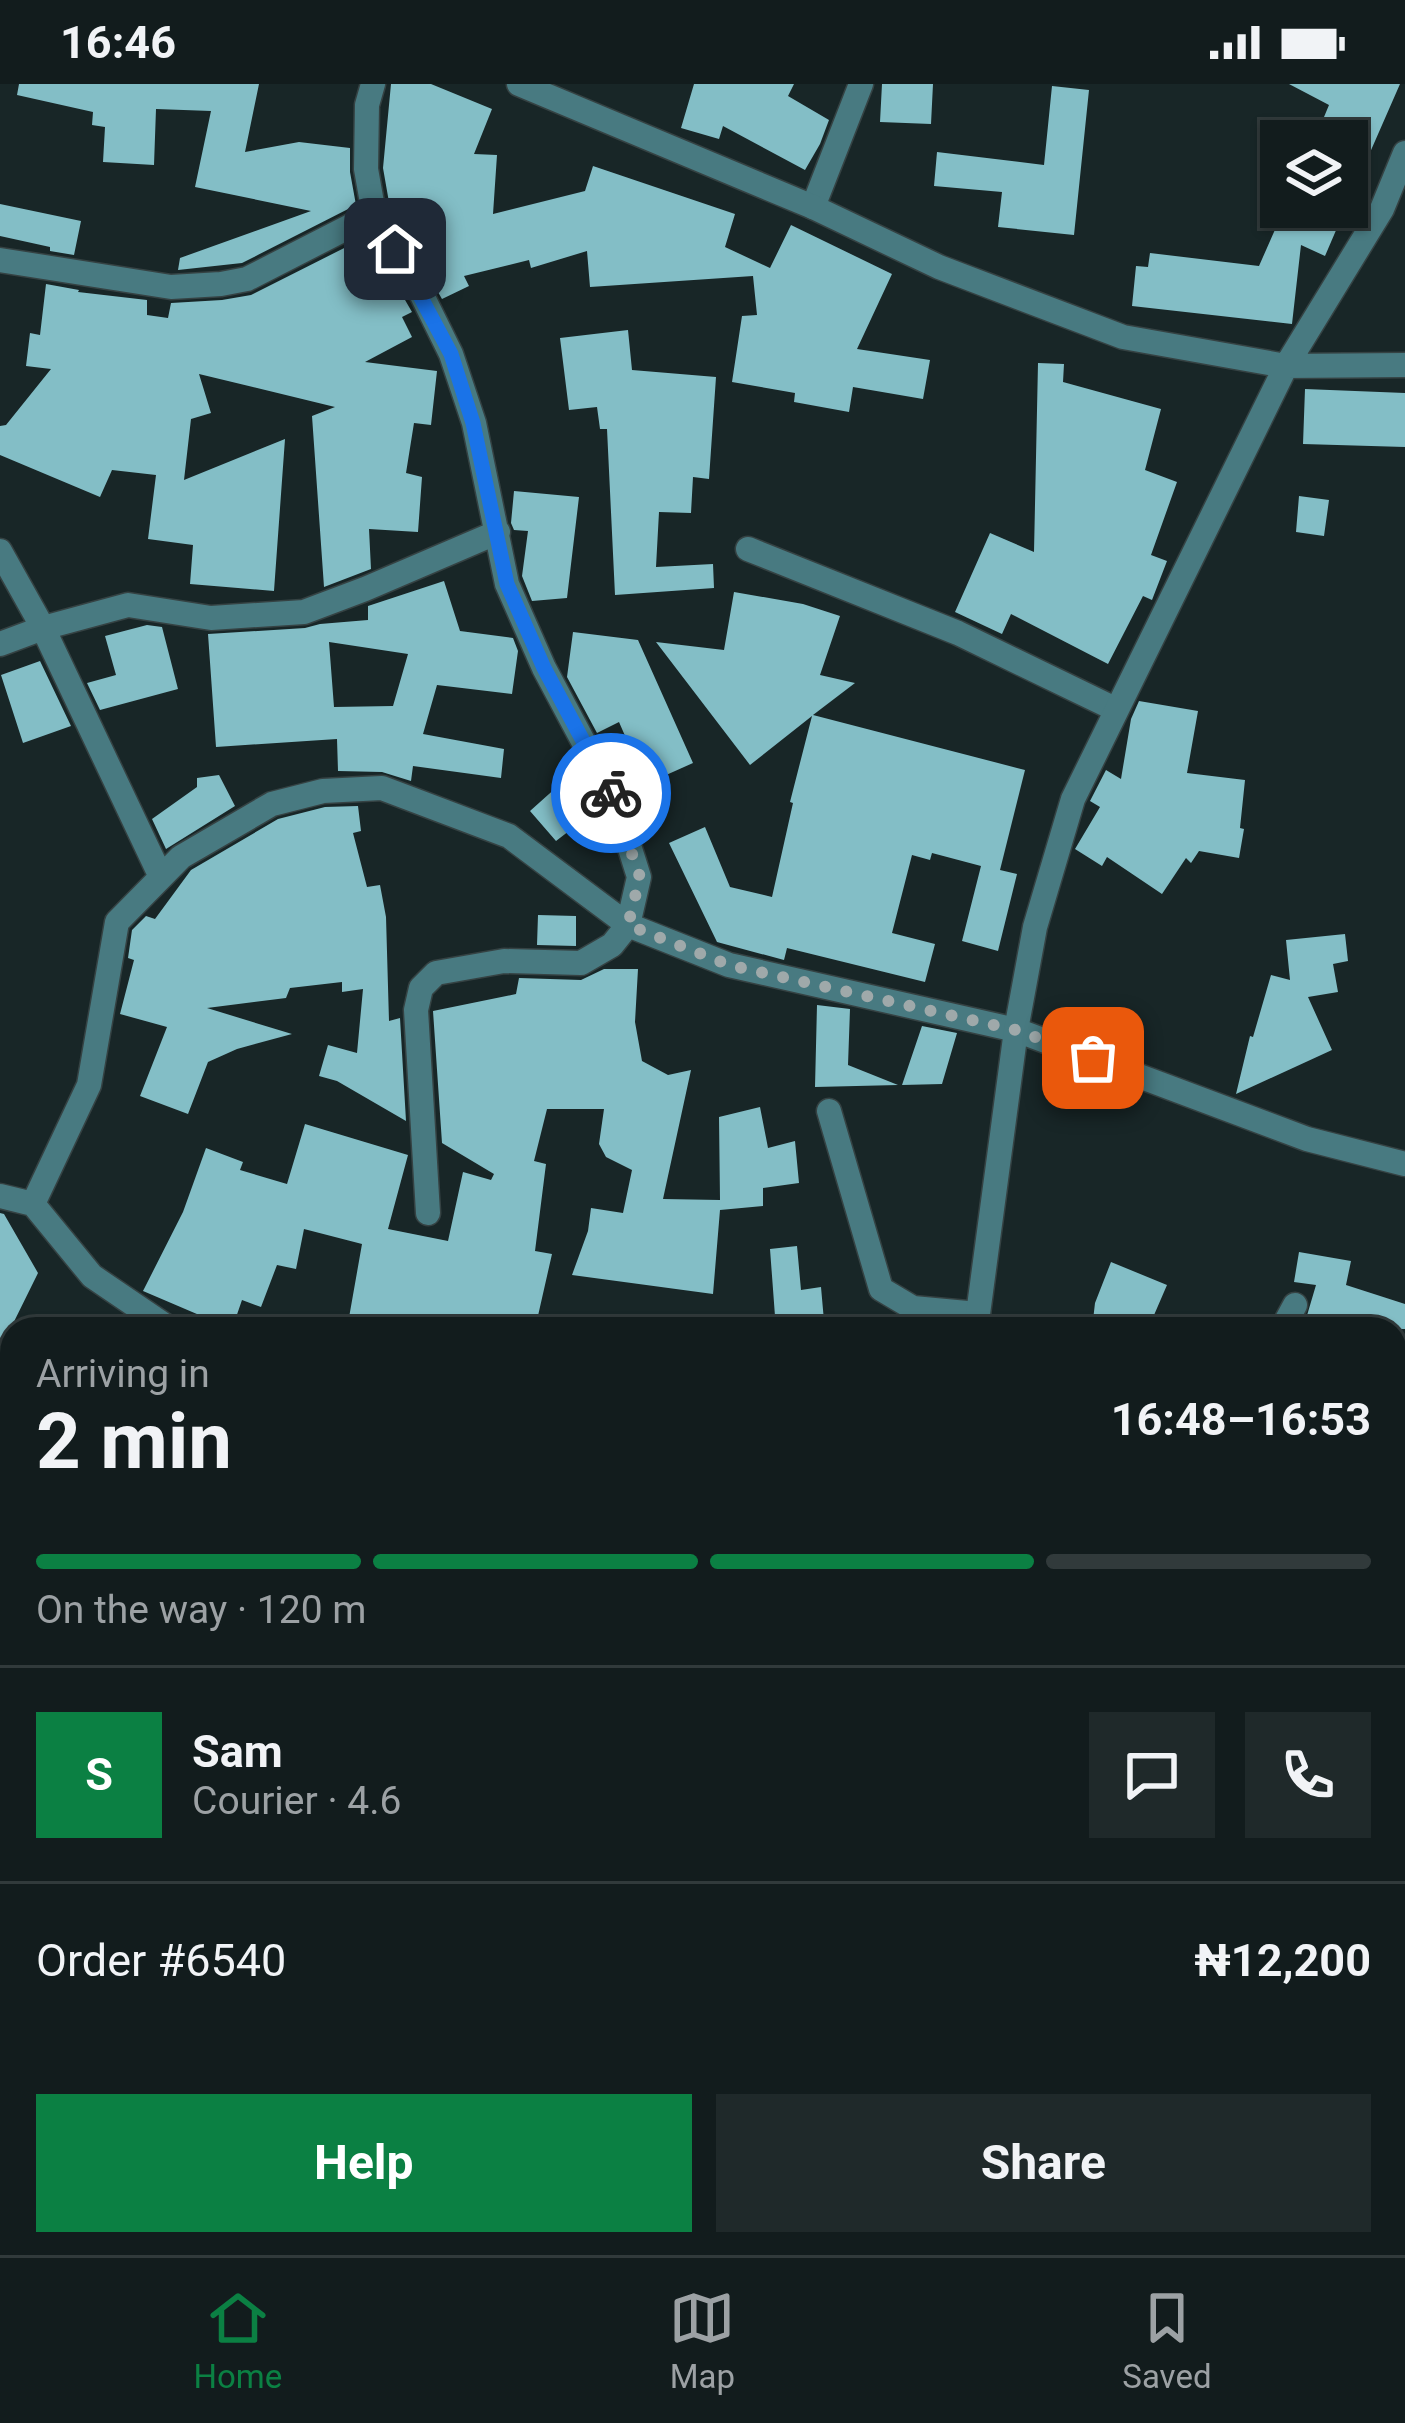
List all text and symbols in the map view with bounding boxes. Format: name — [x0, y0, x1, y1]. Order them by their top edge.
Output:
text: 16:46 — [60, 16, 176, 69]
map controls — [1260, 120, 1368, 228]
button: layers — [1260, 120, 1368, 228]
pin — [344, 198, 446, 300]
icon: home — [362, 216, 428, 282]
courier — [551, 733, 671, 853]
icon: bike — [578, 760, 644, 826]
pin — [1042, 1007, 1144, 1109]
icon: bag — [1060, 1025, 1126, 1091]
text: Arriving in — [36, 1351, 210, 1397]
text: 16:48–16:53 — [1111, 1393, 1371, 1446]
text: 2 min — [36, 1396, 232, 1487]
text: On the way · 120 m — [36, 1587, 367, 1633]
button: chat — [1089, 1712, 1215, 1838]
button: phone — [1245, 1712, 1371, 1838]
text: Sam — [192, 1725, 283, 1778]
text: S — [85, 1748, 113, 1801]
text: Courier · 4.6 — [192, 1778, 401, 1824]
text: Order #6540 — [36, 1934, 286, 1987]
text: ₦12,200 — [1194, 1934, 1371, 1987]
button: Help — [36, 2094, 692, 2232]
button: Share — [716, 2094, 1371, 2232]
tab: Home — [194, 2285, 282, 2396]
tab: Map — [669, 2285, 735, 2396]
tab: Saved — [1122, 2285, 1212, 2396]

